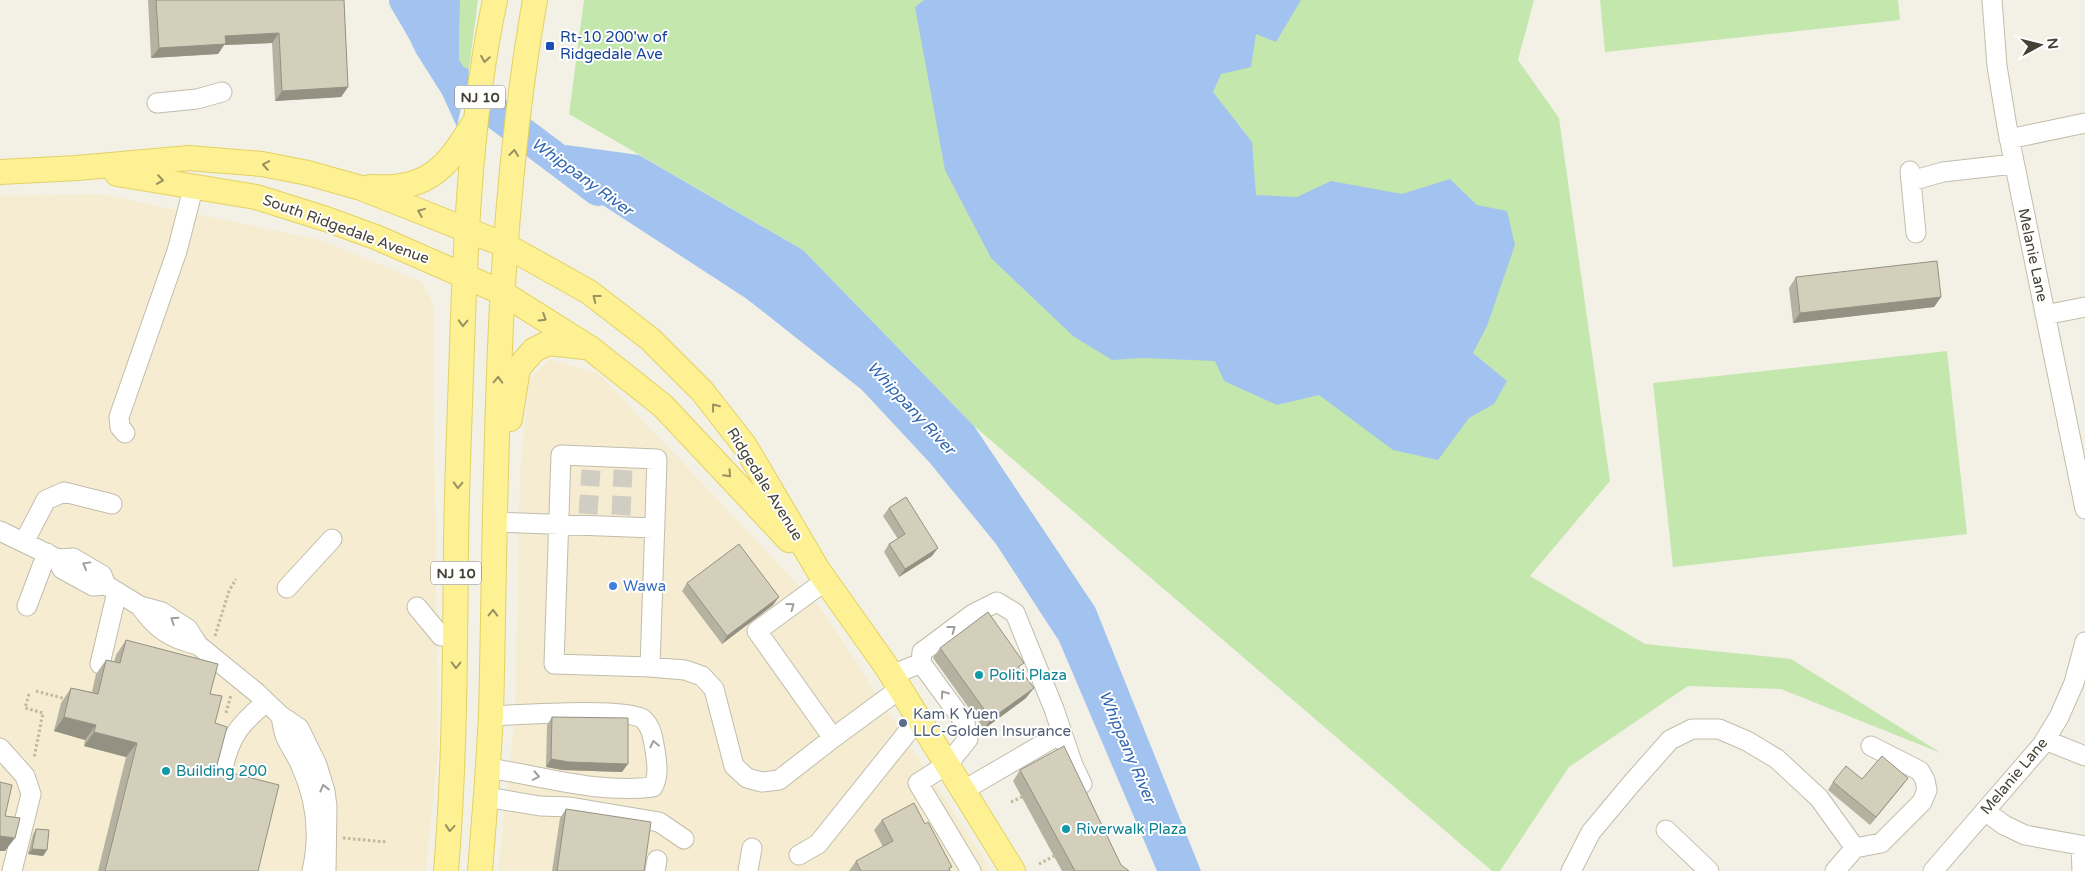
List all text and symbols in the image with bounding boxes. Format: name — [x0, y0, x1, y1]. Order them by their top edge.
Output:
north arrow — [2015, 20, 2065, 70]
place label: Rt-10 200'w of Ridgedale Ave — [560, 28, 668, 63]
text: N — [2043, 37, 2062, 50]
marker: Rt-10 200'w of Ridgedale Ave — [544, 40, 556, 52]
one-way arrow — [481, 55, 491, 64]
road number: NJ 10 — [455, 85, 505, 108]
water label: Whippany River — [527, 134, 638, 222]
one-way arrow — [508, 149, 519, 157]
one-way arrow — [262, 160, 271, 170]
one-way arrow — [157, 174, 165, 185]
street label: South Ridgedale Avenue — [260, 190, 432, 268]
street label: Melanie Lane — [2014, 207, 2052, 303]
one-way arrow — [417, 208, 426, 218]
one-way arrow — [592, 295, 602, 304]
one-way arrow — [537, 311, 546, 321]
one-way arrow — [457, 319, 468, 327]
water label: Whippany River — [863, 357, 961, 460]
one-way arrow — [493, 376, 504, 384]
one-way arrow — [713, 404, 721, 413]
street label: Ridgedale Avenue — [723, 424, 807, 544]
one-way arrow — [722, 468, 731, 477]
one-way arrow — [453, 482, 463, 490]
one-way arrow — [82, 562, 91, 572]
road number: NJ 10 — [431, 562, 481, 584]
place label: Wawa — [623, 577, 666, 595]
marker: Wawa — [607, 580, 619, 592]
one-way arrow — [785, 603, 794, 611]
one-way arrow — [488, 608, 498, 616]
one-way arrow — [170, 616, 179, 626]
one-way arrow — [946, 627, 955, 635]
one-way arrow — [450, 662, 461, 670]
place label: Politi Plaza — [989, 666, 1067, 684]
marker: Politi Plaza — [973, 669, 985, 681]
water label: Whippany River — [1094, 688, 1160, 808]
one-way arrow — [941, 690, 950, 700]
place label: Kam K Yuen LLC-Golden Insurance — [913, 705, 1071, 740]
marker: Kam K Yuen LLC-Golden Insurance — [897, 717, 909, 729]
street label: Melanie Lane — [1977, 734, 2051, 818]
one-way arrow — [649, 739, 659, 748]
place label: Building 200 — [176, 762, 267, 780]
marker: Building 200 — [160, 765, 172, 777]
one-way arrow — [532, 770, 541, 781]
one-way arrow — [319, 784, 329, 792]
place label: Riverwalk Plaza — [1076, 820, 1187, 838]
marker: Riverwalk Plaza — [1060, 823, 1072, 835]
one-way arrow — [445, 824, 456, 832]

